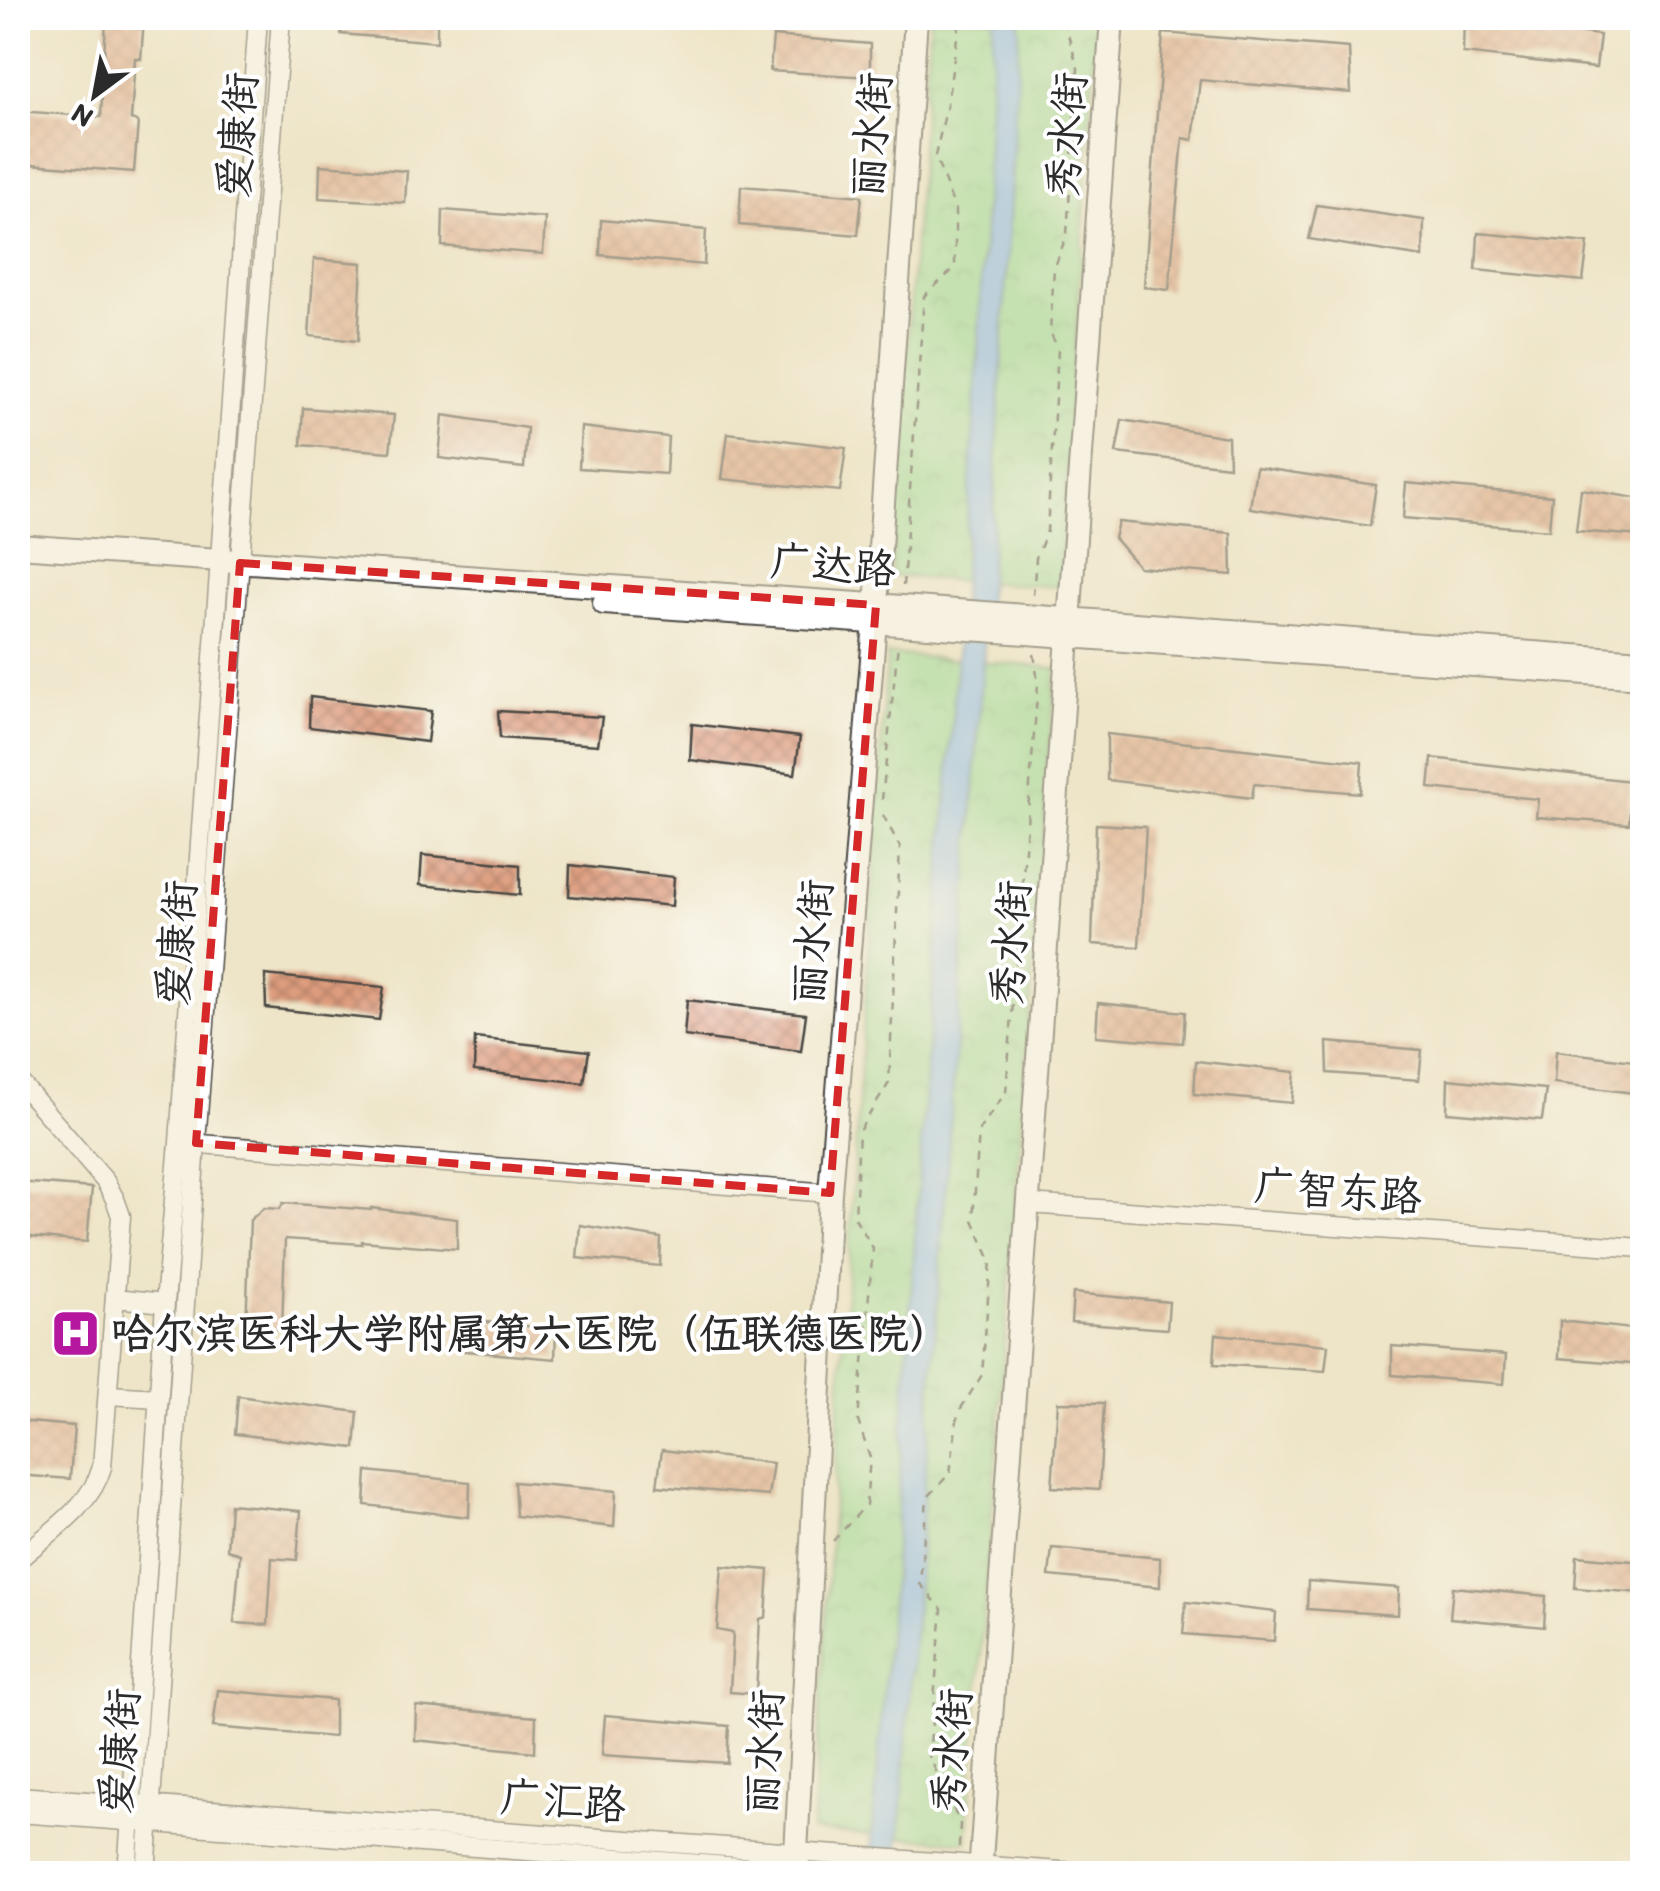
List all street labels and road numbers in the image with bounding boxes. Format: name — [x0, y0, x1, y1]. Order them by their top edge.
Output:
street label: 爱康街 — [207, 70, 267, 200]
street label: 丽水街 — [841, 70, 901, 200]
street label: 秀水街 — [1036, 70, 1096, 200]
street label: 广达路 — [768, 535, 898, 595]
street label: 丽水街 — [782, 877, 842, 1007]
street label: 爱康街 — [146, 878, 206, 1008]
street label: 秀水街 — [980, 878, 1040, 1008]
street label: 广智东路 — [1252, 1160, 1424, 1222]
street label: 爱康街 — [89, 1686, 149, 1816]
street label: 秀水街 — [921, 1686, 981, 1816]
street label: 丽水街 — [735, 1688, 793, 1816]
street label: 广汇路 — [498, 1771, 628, 1831]

